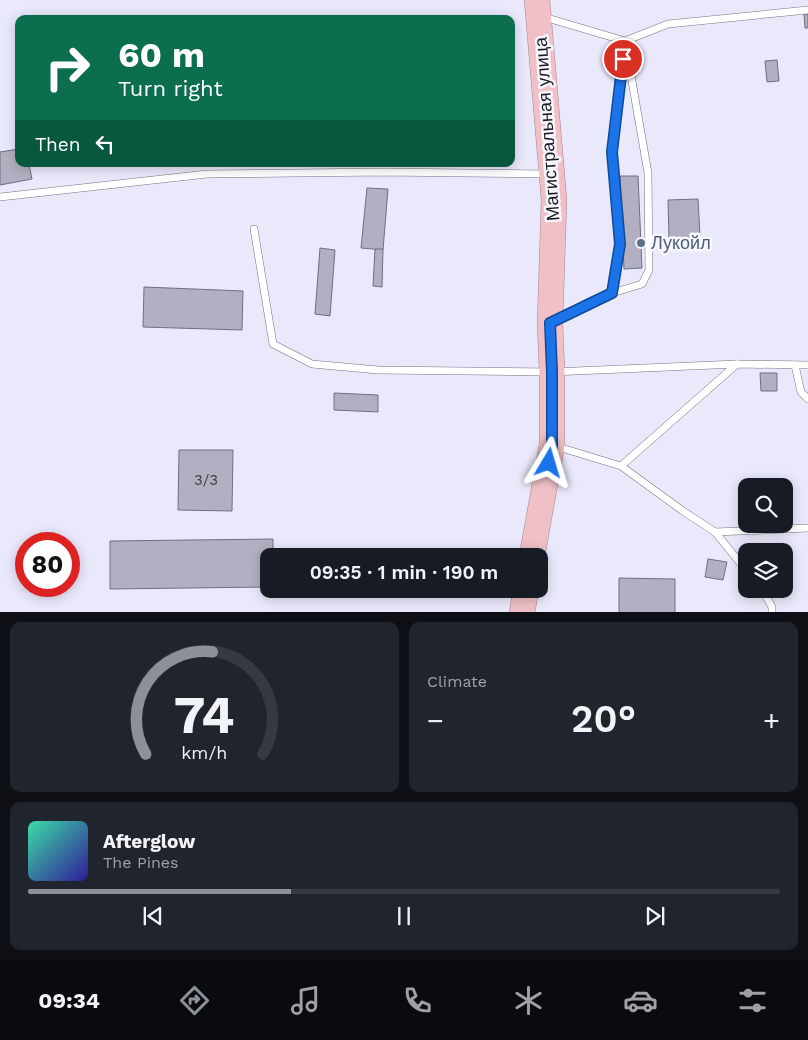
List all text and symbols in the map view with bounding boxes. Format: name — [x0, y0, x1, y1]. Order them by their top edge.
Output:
text: 60 m — [118, 34, 205, 76]
icon: right — [35, 35, 100, 100]
street label: Магистральная улица — [530, 35, 563, 222]
pin — [602, 38, 644, 80]
icon: arrive — [609, 45, 637, 73]
text: Turn right — [118, 76, 223, 101]
icon: left — [91, 130, 119, 158]
text: Then — [35, 133, 81, 156]
place label: Лукойл — [651, 232, 711, 253]
marker: Лукойл — [635, 237, 647, 249]
position arrow — [522, 436, 574, 488]
house number: 3/3 — [194, 471, 218, 489]
map controls — [738, 478, 793, 598]
button: search — [738, 478, 793, 533]
speed limit sign: 80 — [15, 532, 80, 597]
button: layers — [738, 543, 793, 598]
text: 09:35 · 1 min · 190 m — [310, 561, 498, 584]
text: Climate — [427, 672, 487, 691]
text: 74 — [174, 685, 235, 746]
text: 20° — [571, 697, 636, 741]
text: − — [427, 704, 444, 737]
text: + — [763, 704, 780, 737]
text: km/h — [181, 742, 228, 763]
text: Afterglow — [103, 830, 195, 853]
text: The Pines — [103, 853, 179, 872]
icon: previous — [139, 902, 167, 930]
icon: pause — [390, 902, 418, 930]
icon: next — [641, 902, 669, 930]
icon: directions — [177, 983, 212, 1018]
icon: music — [288, 983, 323, 1018]
icon: phone — [400, 983, 435, 1018]
icon: climate — [511, 983, 546, 1018]
icon: car — [623, 983, 658, 1018]
icon: filters — [735, 983, 770, 1018]
text: 09:34 — [38, 988, 100, 1013]

